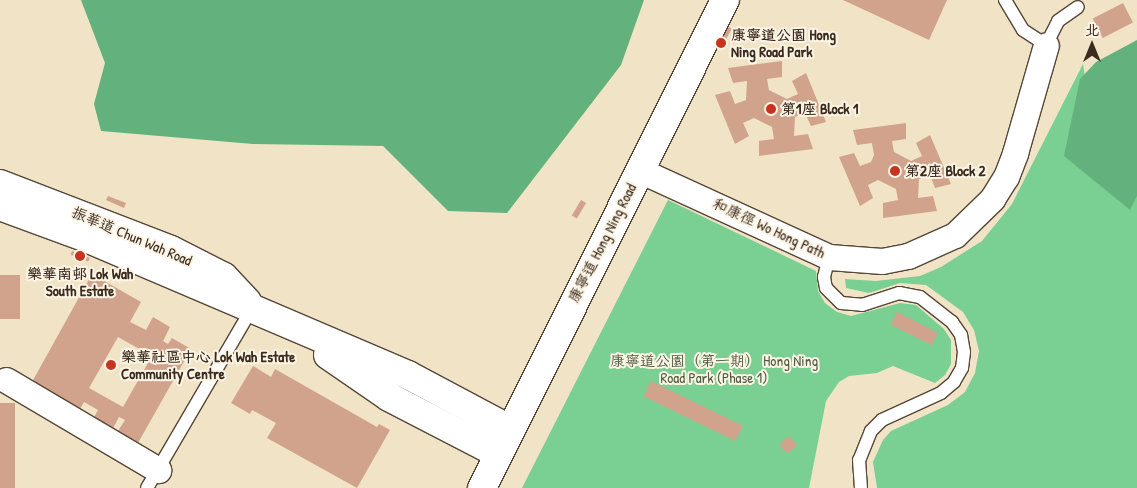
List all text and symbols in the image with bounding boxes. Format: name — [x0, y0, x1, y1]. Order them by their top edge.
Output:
north arrow — [1067, 20, 1117, 70]
text: 北 — [1085, 20, 1099, 39]
place label: 康寧道公園 Hong Ning Road Park — [731, 25, 836, 60]
marker: 康寧道公園 Hong Ning Road Park — [715, 37, 727, 49]
place label: 第1座 Block 1 — [781, 100, 858, 118]
marker: 第1座 Block 1 — [765, 103, 777, 115]
place label: 第2座 Block 2 — [905, 162, 986, 180]
marker: 第2座 Block 2 — [889, 165, 901, 177]
street label: 康寧道 Hong Ning Road — [564, 180, 640, 306]
street label: 和康徑 Wo Hong Path — [710, 194, 828, 262]
street label: 振華道 Chun Wah Road — [69, 203, 195, 269]
marker: 樂華南邨 Lok Wah South Estate — [74, 250, 86, 262]
place label: 樂華南邨 Lok Wah South Estate — [27, 264, 133, 299]
place label: 樂華社區中心 Lok Wah Estate Community Centre — [121, 347, 295, 382]
park label: 康寧道公園（第一期） Hong Ning Road Park (Phase 1) — [610, 351, 818, 386]
marker: 樂華社區中心 Lok Wah Estate Community Centre — [105, 359, 117, 371]

